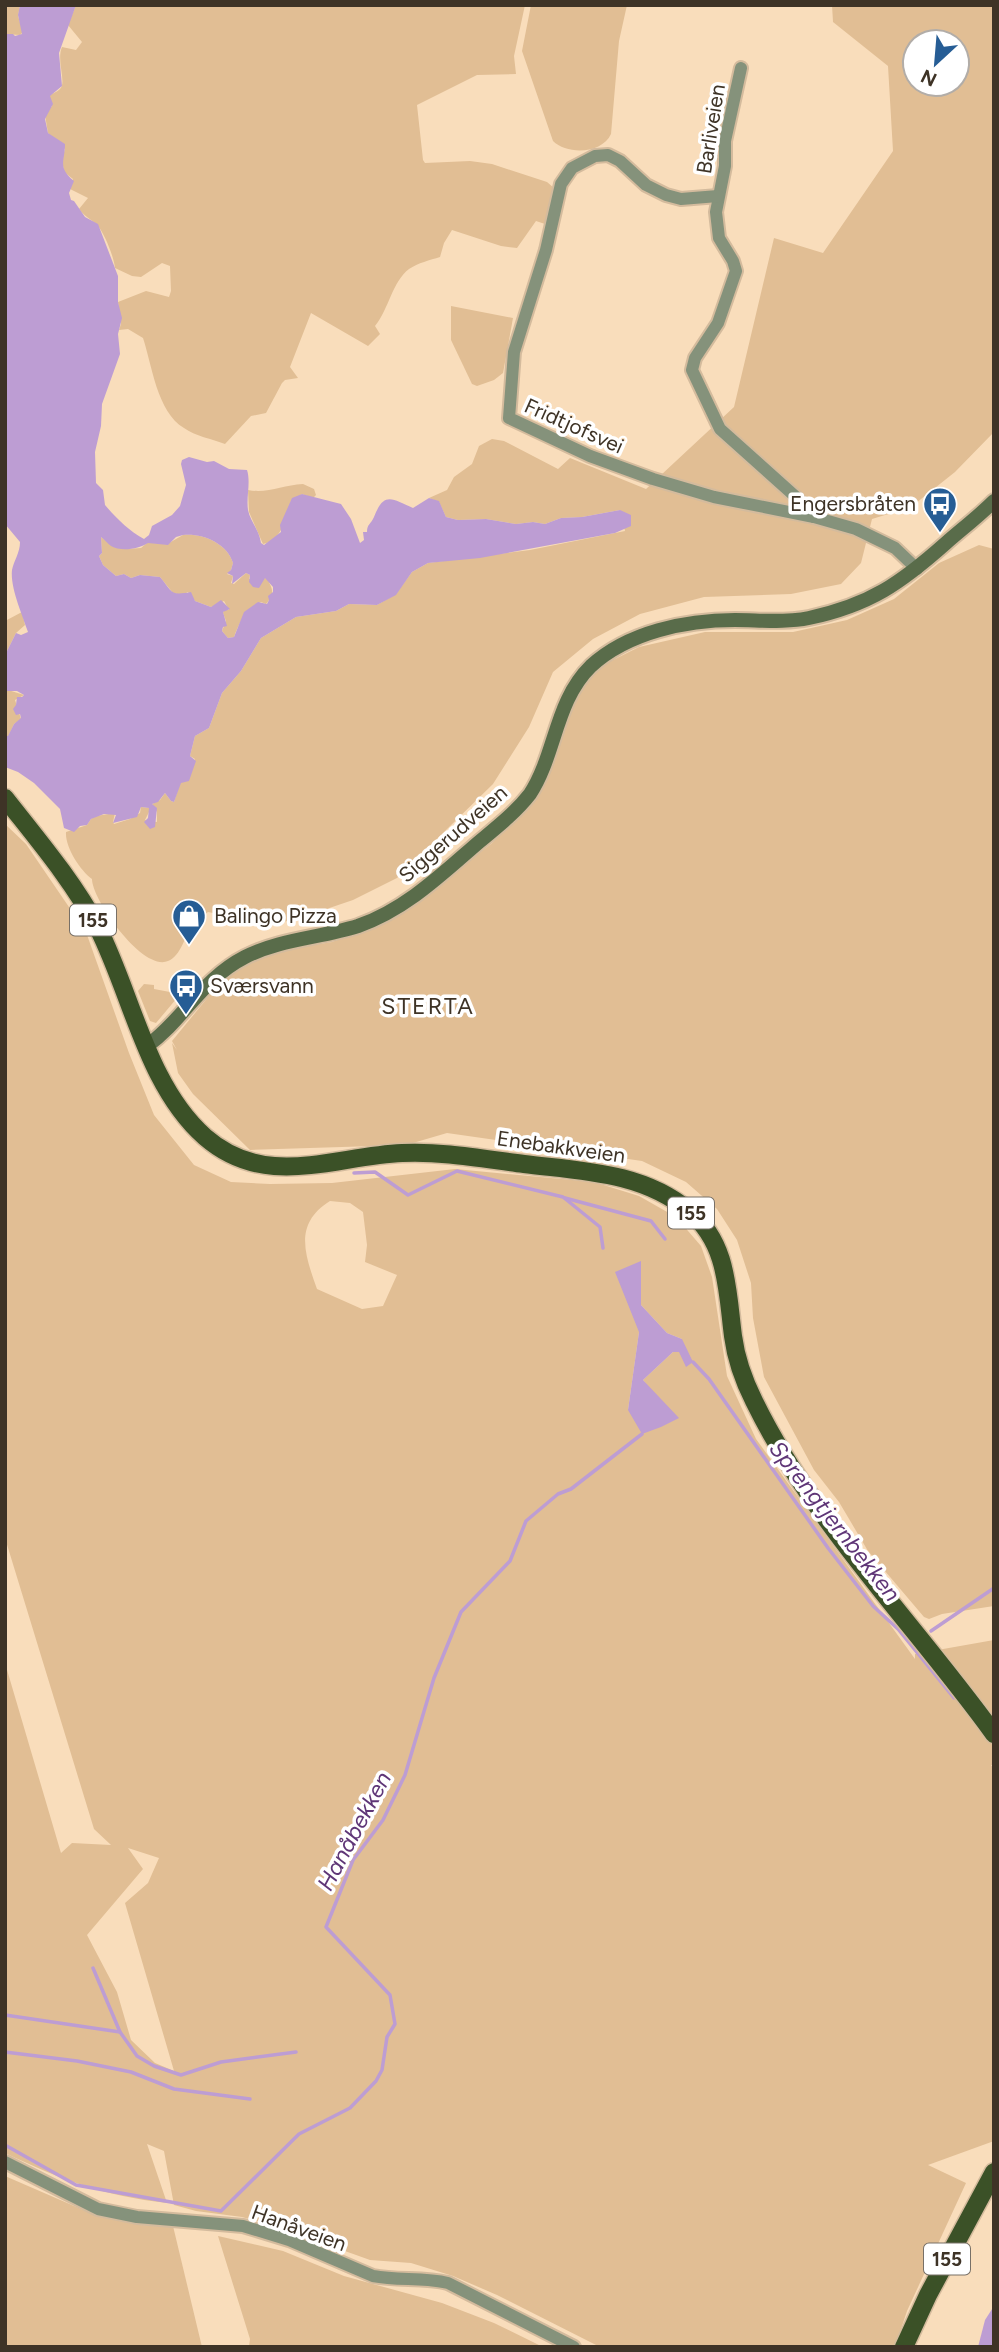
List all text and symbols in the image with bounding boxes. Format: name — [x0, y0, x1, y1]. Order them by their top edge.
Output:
north arrow — [901, 28, 971, 98]
text: N — [917, 64, 940, 91]
street label: Barliveien — [691, 82, 730, 175]
street label: Fridtjofsvei — [521, 393, 628, 458]
bus stop icon: Engersbråten — [921, 485, 959, 534]
place label: Engersbråten — [790, 491, 916, 516]
street label: Siggerudveien — [393, 780, 512, 887]
shop icon: Balingo Pizza — [170, 897, 208, 946]
place label: Balingo Pizza — [214, 903, 337, 928]
road number: 155 — [70, 904, 116, 936]
bus stop icon: Sværsvann — [167, 967, 205, 1016]
place label: Sværsvann — [210, 973, 314, 998]
district label: STERTA — [381, 992, 475, 1020]
street label: Enebakkveien — [495, 1125, 627, 1168]
road number: 155 — [668, 1198, 714, 1228]
water label: Sprengtjernbekken — [764, 1435, 906, 1607]
water label: Hanåbekken — [311, 1767, 397, 1895]
street label: Hanåveien — [248, 2199, 350, 2256]
road number: 155 — [924, 2244, 970, 2274]

